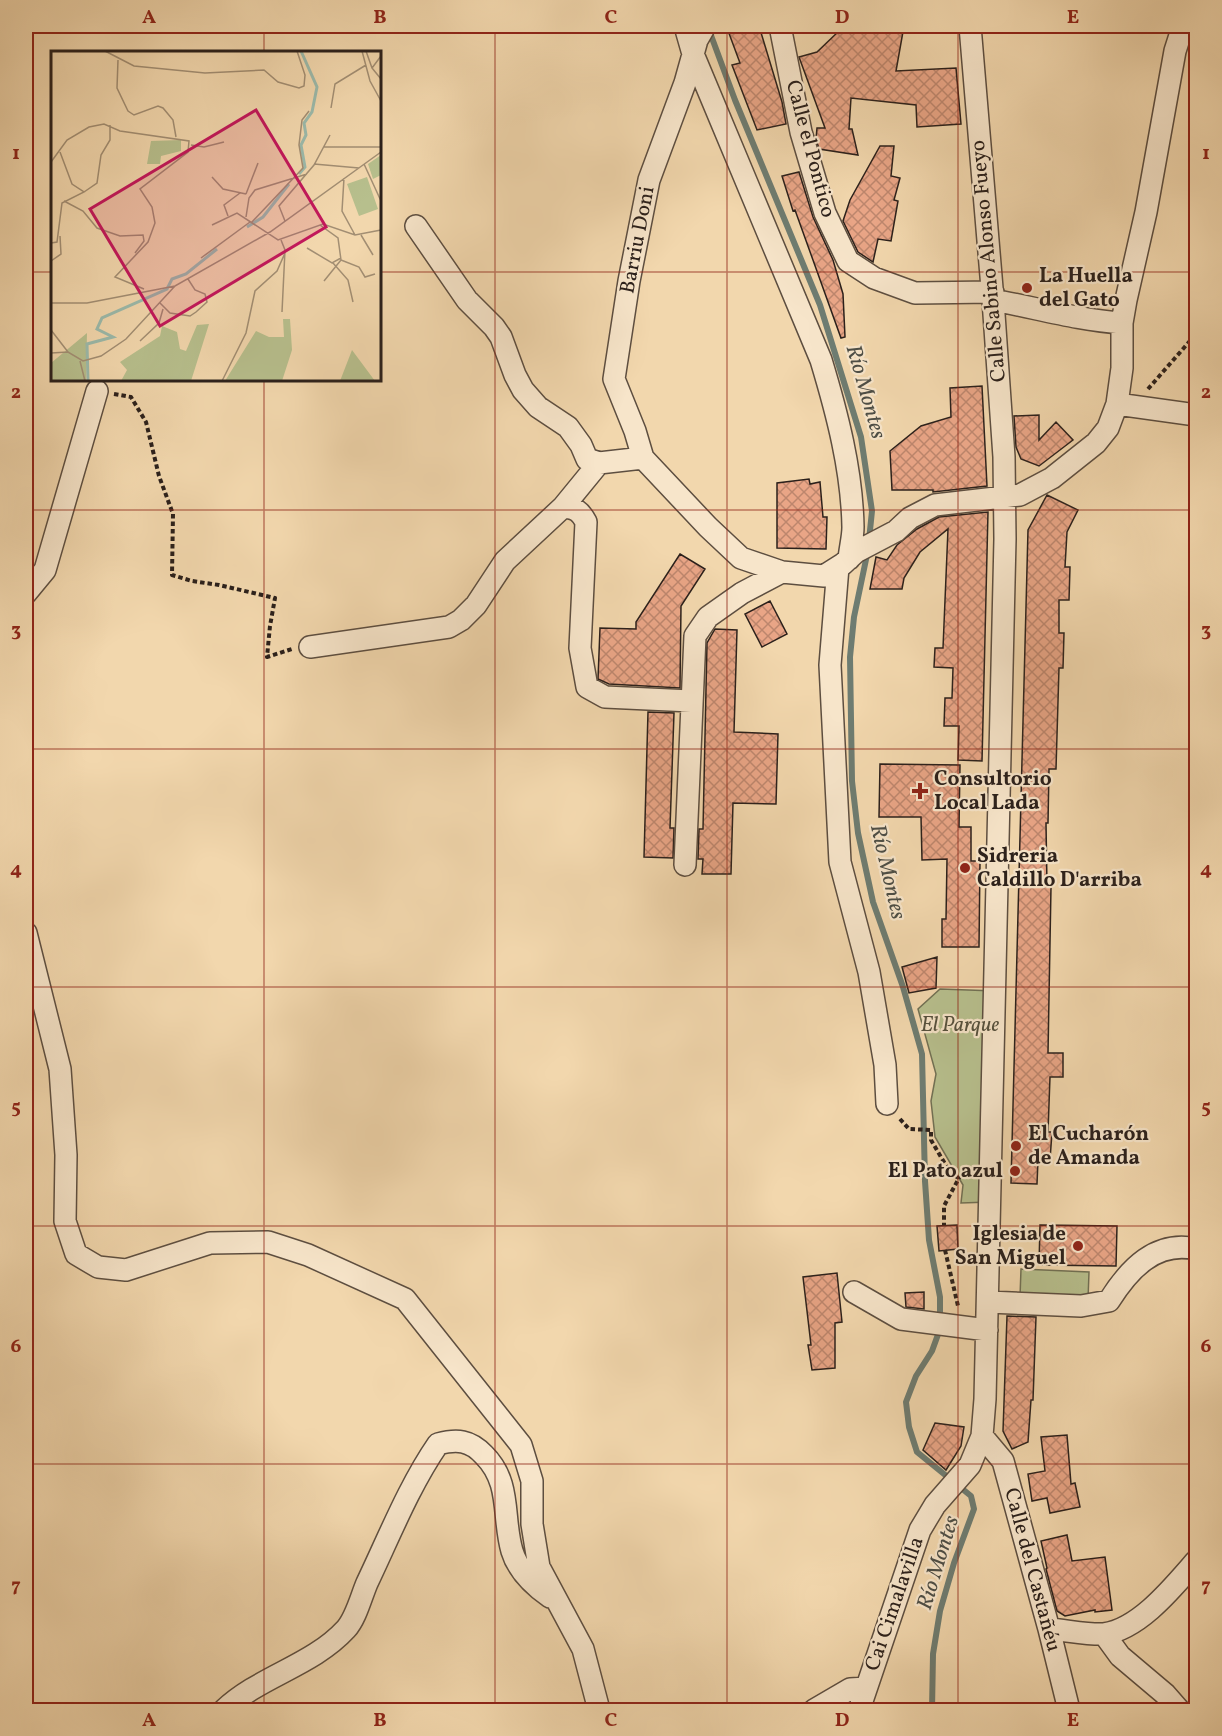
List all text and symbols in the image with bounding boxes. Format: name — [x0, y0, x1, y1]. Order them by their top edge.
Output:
text: A — [142, 4, 156, 32]
text: B — [373, 4, 387, 32]
text: C — [605, 4, 618, 32]
text: D — [835, 4, 849, 32]
text: E — [1067, 4, 1079, 32]
inset map — [51, 51, 381, 381]
street label: Calle el Pontico — [778, 77, 842, 221]
street label: Calle Sabino Alonso Fueyo — [964, 139, 1014, 383]
text: 1 — [12, 140, 20, 168]
text: 1 — [1202, 140, 1210, 168]
street label: Barriu Doni — [613, 184, 663, 296]
place label: La Huella del Gato — [1039, 262, 1133, 315]
marker: La Huella del Gato — [1020, 281, 1034, 295]
water label: Río Montes — [837, 341, 893, 443]
text: 2 — [11, 379, 21, 407]
text: 2 — [1201, 379, 1211, 407]
text: 3 — [11, 617, 21, 645]
text: 3 — [1201, 617, 1211, 645]
place label: Consultorio Local Lada — [934, 765, 1052, 818]
marker: Consultorio Local Lada — [911, 782, 929, 800]
water label: Río Montes — [861, 821, 913, 923]
place label: Sidreria Caldillo D'arriba — [977, 842, 1142, 895]
text: 4 — [10, 856, 22, 884]
text: 4 — [1200, 856, 1212, 884]
marker: Sidreria Caldillo D'arriba — [958, 861, 972, 875]
park label: El Parque — [921, 1011, 999, 1040]
text: 5 — [11, 1094, 21, 1122]
text: 5 — [1201, 1094, 1211, 1122]
place label: El Cucharón de Amanda — [1028, 1120, 1149, 1173]
marker: El Cucharón de Amanda — [1009, 1139, 1023, 1153]
place label: El Pato azul — [888, 1157, 1003, 1186]
marker: El Pato azul — [1008, 1164, 1022, 1178]
place label: Iglesia de San Miguel — [955, 1220, 1066, 1273]
marker: Iglesia de San Miguel — [1071, 1239, 1085, 1253]
text: 6 — [11, 1333, 22, 1361]
text: 6 — [1201, 1333, 1212, 1361]
street label: Calle del Castañéu — [996, 1485, 1068, 1655]
water label: Río Montes — [910, 1512, 968, 1614]
street label: Cai Cimalavilla — [858, 1533, 932, 1675]
text: 7 — [11, 1572, 21, 1600]
text: 7 — [1201, 1572, 1211, 1600]
text: A — [142, 1707, 156, 1735]
text: B — [373, 1707, 387, 1735]
text: C — [605, 1707, 618, 1735]
text: D — [835, 1707, 849, 1735]
text: E — [1067, 1707, 1079, 1735]

